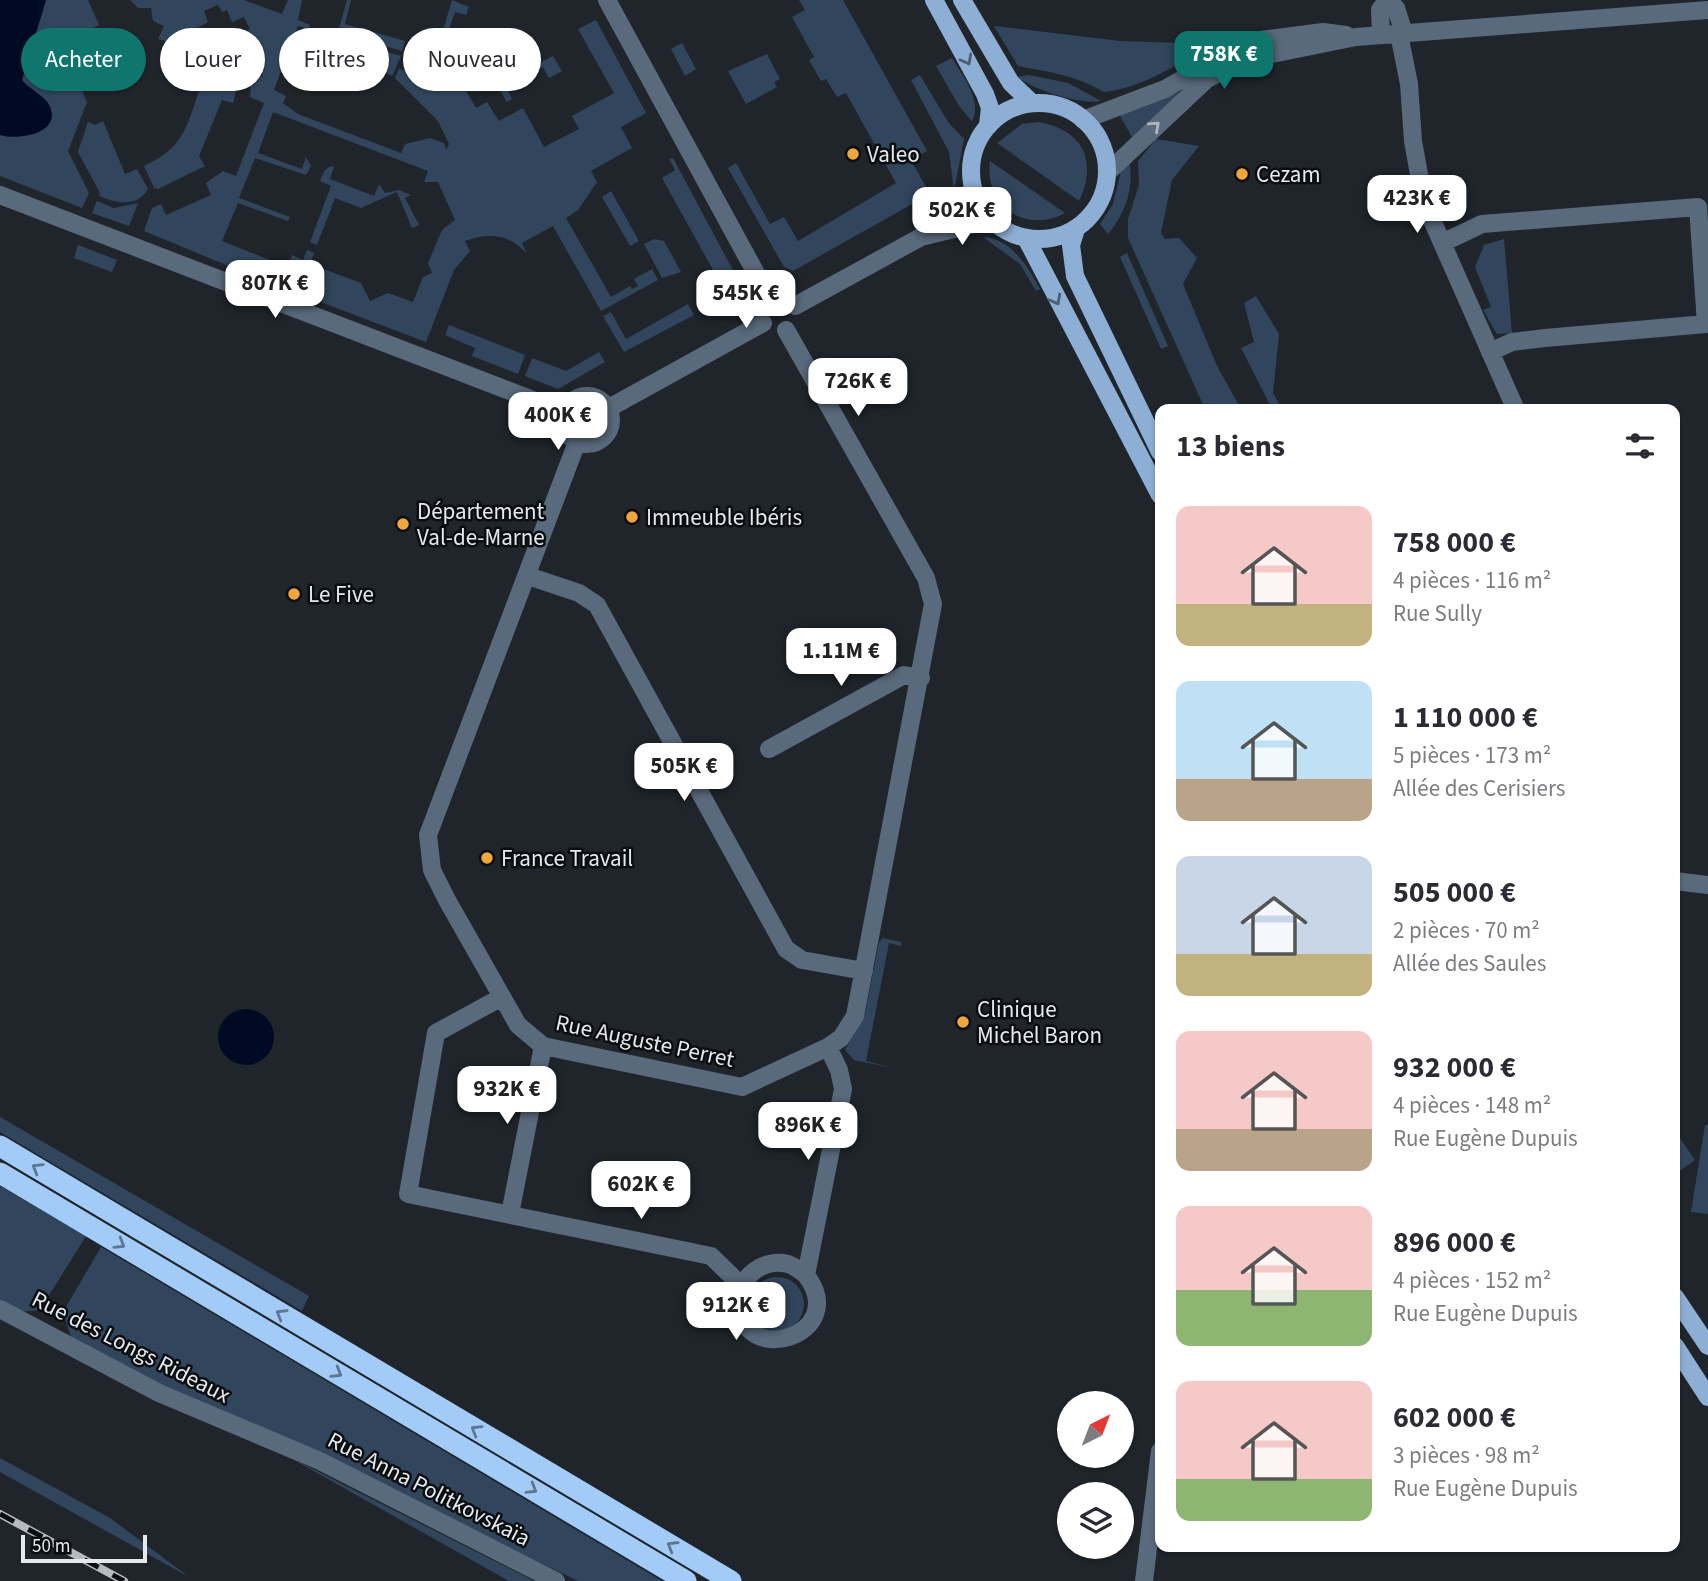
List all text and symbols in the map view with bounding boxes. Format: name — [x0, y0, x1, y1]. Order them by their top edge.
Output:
chip: Acheter — [21, 28, 146, 91]
chip: Louer — [160, 28, 265, 91]
chip: Filtres — [279, 28, 389, 91]
chip: Nouveau — [403, 28, 541, 91]
pin: 758K € — [1167, 32, 1281, 91]
text: 758K € — [1190, 37, 1258, 70]
one-way arrow — [958, 53, 972, 65]
one-way arrow — [1147, 121, 1160, 134]
place label: Valeo — [867, 138, 920, 171]
marker: Valeo — [845, 146, 861, 162]
place label: Cezam — [1256, 158, 1320, 191]
marker: Cezam — [1234, 166, 1250, 182]
pin: 423K € — [1360, 176, 1474, 235]
text: 423K € — [1383, 181, 1451, 214]
pin: 502K € — [905, 188, 1019, 247]
text: 502K € — [928, 193, 996, 226]
pin: 807K € — [218, 260, 332, 320]
text: 807K € — [241, 266, 309, 299]
pin: 545K € — [689, 270, 803, 330]
text: 545K € — [712, 276, 780, 309]
one-way arrow — [1048, 293, 1061, 305]
pin: 726K € — [801, 358, 915, 418]
text: 726K € — [824, 364, 892, 397]
pin: 400K € — [501, 392, 615, 452]
text: 400K € — [524, 398, 592, 431]
text: 13 biens — [1176, 425, 1285, 468]
icon: filters — [1621, 427, 1659, 465]
place label: Département Val-de-Marne — [417, 495, 545, 554]
place label: Immeuble Ibéris — [646, 501, 802, 534]
marker: Immeuble Ibéris — [624, 509, 640, 525]
marker: Département Val-de-Marne — [395, 516, 411, 532]
text: 758 000 € — [1393, 521, 1516, 564]
icon: home — [1232, 534, 1316, 618]
text: 4 pièces · 116 m² — [1393, 564, 1551, 597]
place label: Le Five — [308, 578, 374, 611]
marker: Le Five — [286, 586, 302, 602]
text: Rue Sully — [1393, 597, 1482, 630]
pin: 1.11M € — [776, 628, 906, 688]
text: 1.11M € — [802, 634, 880, 667]
text: 1 110 000 € — [1393, 696, 1538, 739]
icon: home — [1232, 709, 1316, 793]
text: 5 pièces · 173 m² — [1393, 739, 1551, 772]
pin: 505K € — [627, 744, 741, 803]
text: 505K € — [650, 749, 718, 782]
text: Allée des Cerisiers — [1393, 772, 1565, 805]
place label: France Travail — [501, 842, 633, 875]
marker: France Travail — [479, 850, 495, 866]
text: 505 000 € — [1393, 871, 1516, 914]
icon: home — [1232, 884, 1316, 968]
text: 2 pièces · 70 m² — [1393, 914, 1540, 947]
text: Allée des Saules — [1393, 947, 1546, 980]
place label: Clinique Michel Baron — [977, 993, 1102, 1052]
street label: Rue Auguste Perret — [553, 1006, 738, 1076]
marker: Clinique Michel Baron — [955, 1014, 971, 1030]
text: 932 000 € — [1393, 1046, 1516, 1089]
icon: home — [1232, 1059, 1316, 1143]
pin: 932K € — [450, 1066, 564, 1126]
text: 932K € — [473, 1072, 541, 1105]
text: 4 pièces · 148 m² — [1393, 1089, 1551, 1122]
pin: 896K € — [751, 1102, 865, 1162]
text: 896K € — [774, 1108, 842, 1141]
text: Rue Eugène Dupuis — [1393, 1122, 1578, 1155]
pin: 602K € — [584, 1162, 698, 1221]
one-way arrow — [31, 1164, 44, 1177]
text: 602K € — [607, 1167, 675, 1200]
text: 896 000 € — [1393, 1221, 1516, 1264]
icon: home — [1232, 1234, 1316, 1318]
one-way arrow — [113, 1236, 125, 1249]
text: 4 pièces · 152 m² — [1393, 1264, 1551, 1297]
pin: 912K € — [679, 1282, 793, 1342]
street label: Rue des Longs Rideaux — [26, 1283, 236, 1411]
text: 912K € — [702, 1288, 770, 1321]
text: Rue Eugène Dupuis — [1393, 1297, 1578, 1330]
one-way arrow — [275, 1309, 288, 1322]
one-way arrow — [329, 1364, 342, 1377]
north arrow — [1057, 1391, 1134, 1468]
map controls — [1057, 1391, 1134, 1559]
text: 602 000 € — [1393, 1396, 1516, 1439]
icon: home — [1232, 1409, 1316, 1493]
street label: Rue Anna Politkovskaïa — [322, 1424, 536, 1554]
one-way arrow — [471, 1425, 484, 1438]
text: 3 pièces · 98 m² — [1393, 1439, 1540, 1472]
text: Rue Eugène Dupuis — [1393, 1472, 1578, 1505]
one-way arrow — [525, 1481, 538, 1494]
button: layers — [1057, 1482, 1134, 1559]
scale bar — [21, 1532, 147, 1564]
text: 50 m — [32, 1533, 70, 1560]
one-way arrow — [666, 1541, 679, 1554]

